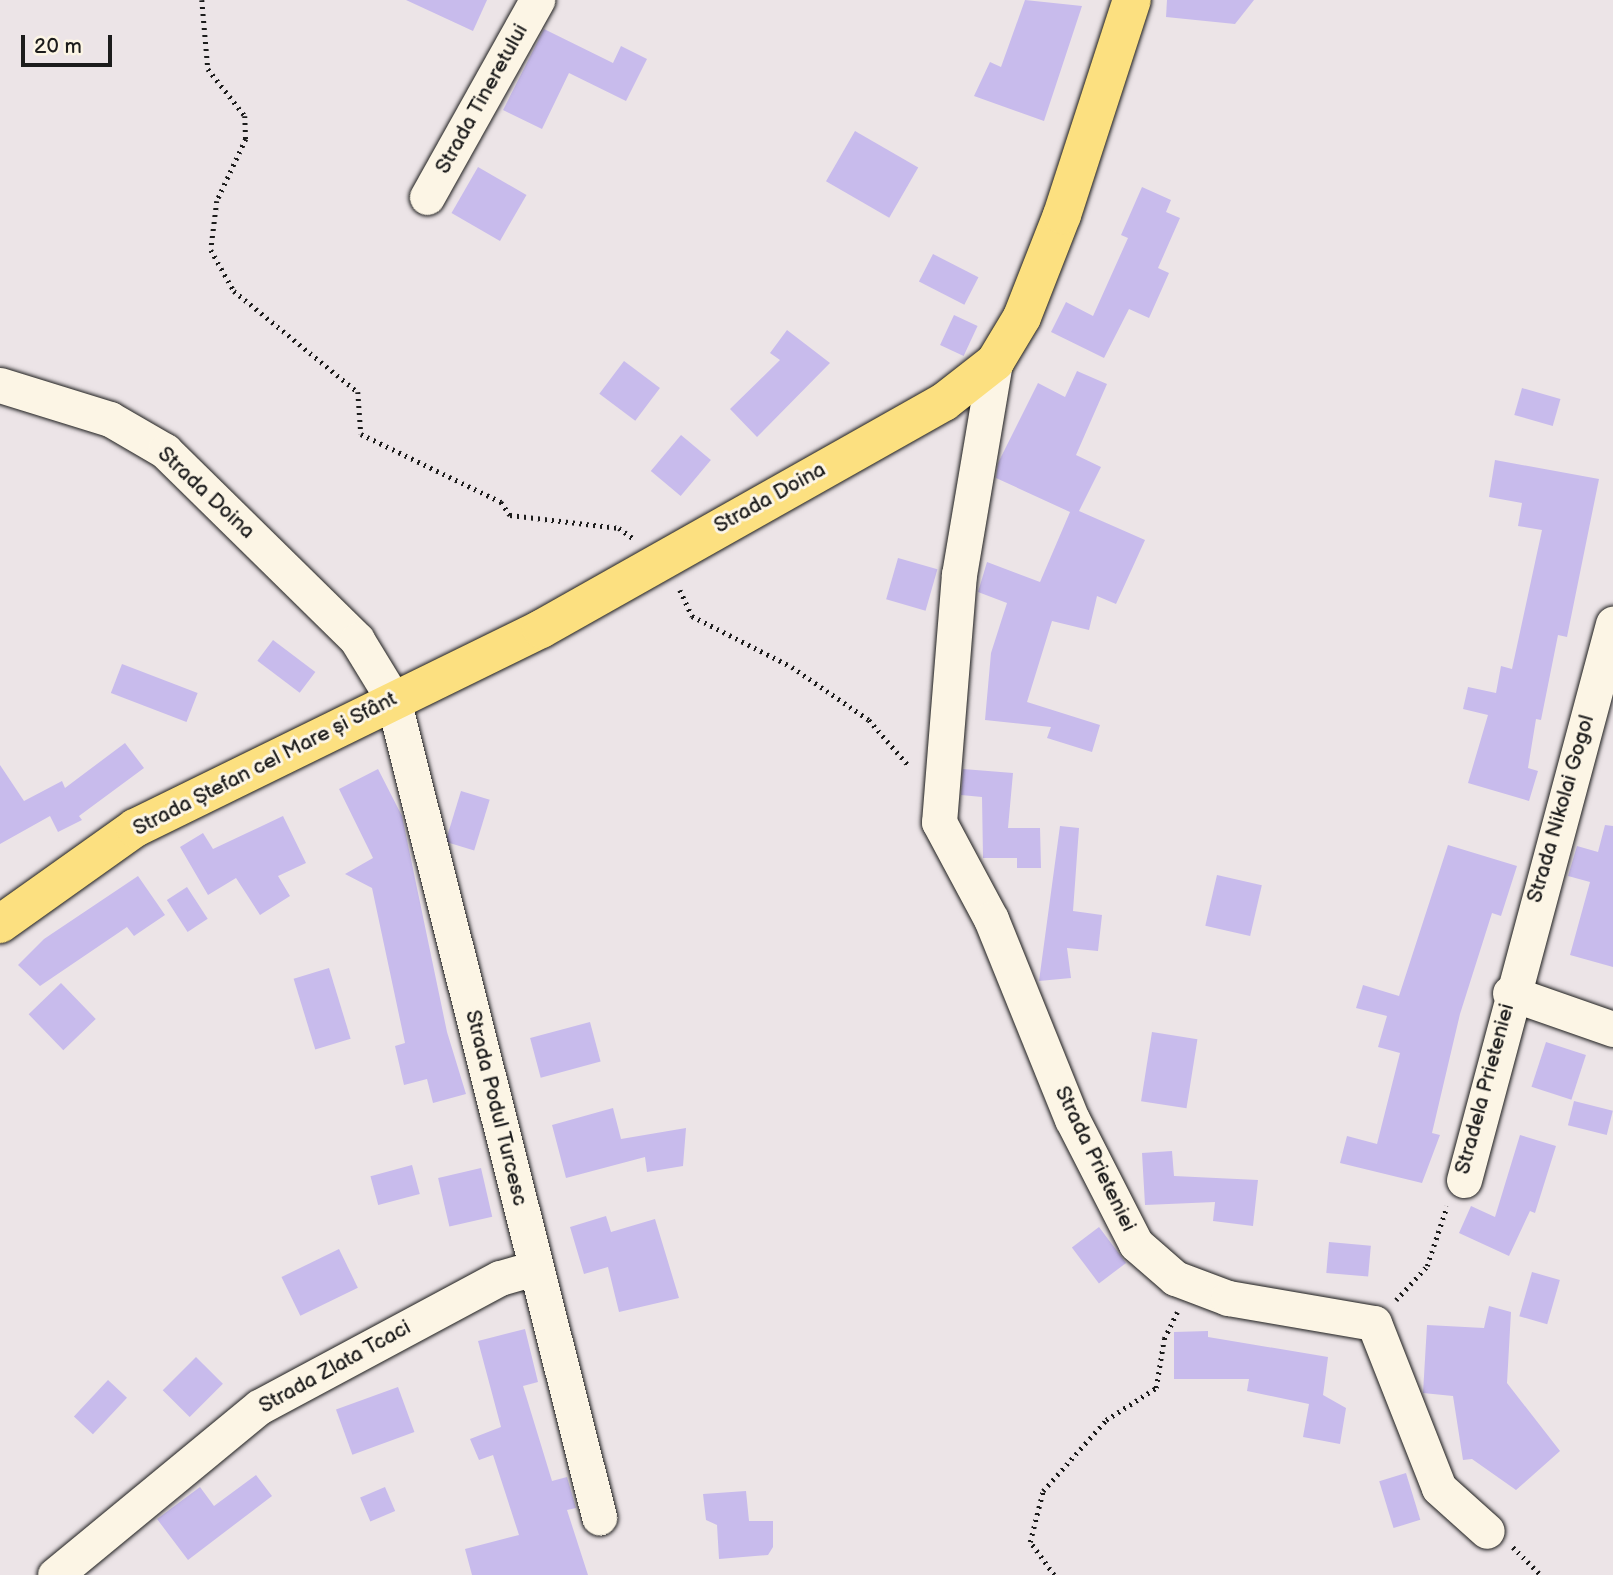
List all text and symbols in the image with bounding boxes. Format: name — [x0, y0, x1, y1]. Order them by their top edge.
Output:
street label: Strada Tineretului — [430, 20, 534, 178]
scale bar — [24, 21, 116, 65]
text: 20 m — [34, 34, 82, 59]
street label: Strada Doina — [152, 442, 260, 544]
street label: Strada Doina — [710, 457, 830, 539]
street label: Strada Ștefan cel Mare și Sfânt — [129, 686, 401, 842]
street label: Strada Nikolai Gogol — [1522, 712, 1600, 906]
street label: Stradela Prieteniei — [1450, 1001, 1520, 1177]
street label: Strada Podul Turcesc — [459, 1007, 533, 1209]
street label: Strada Prieteniei — [1049, 1082, 1141, 1236]
street label: Strada Zlata Tcaci — [255, 1315, 415, 1419]

